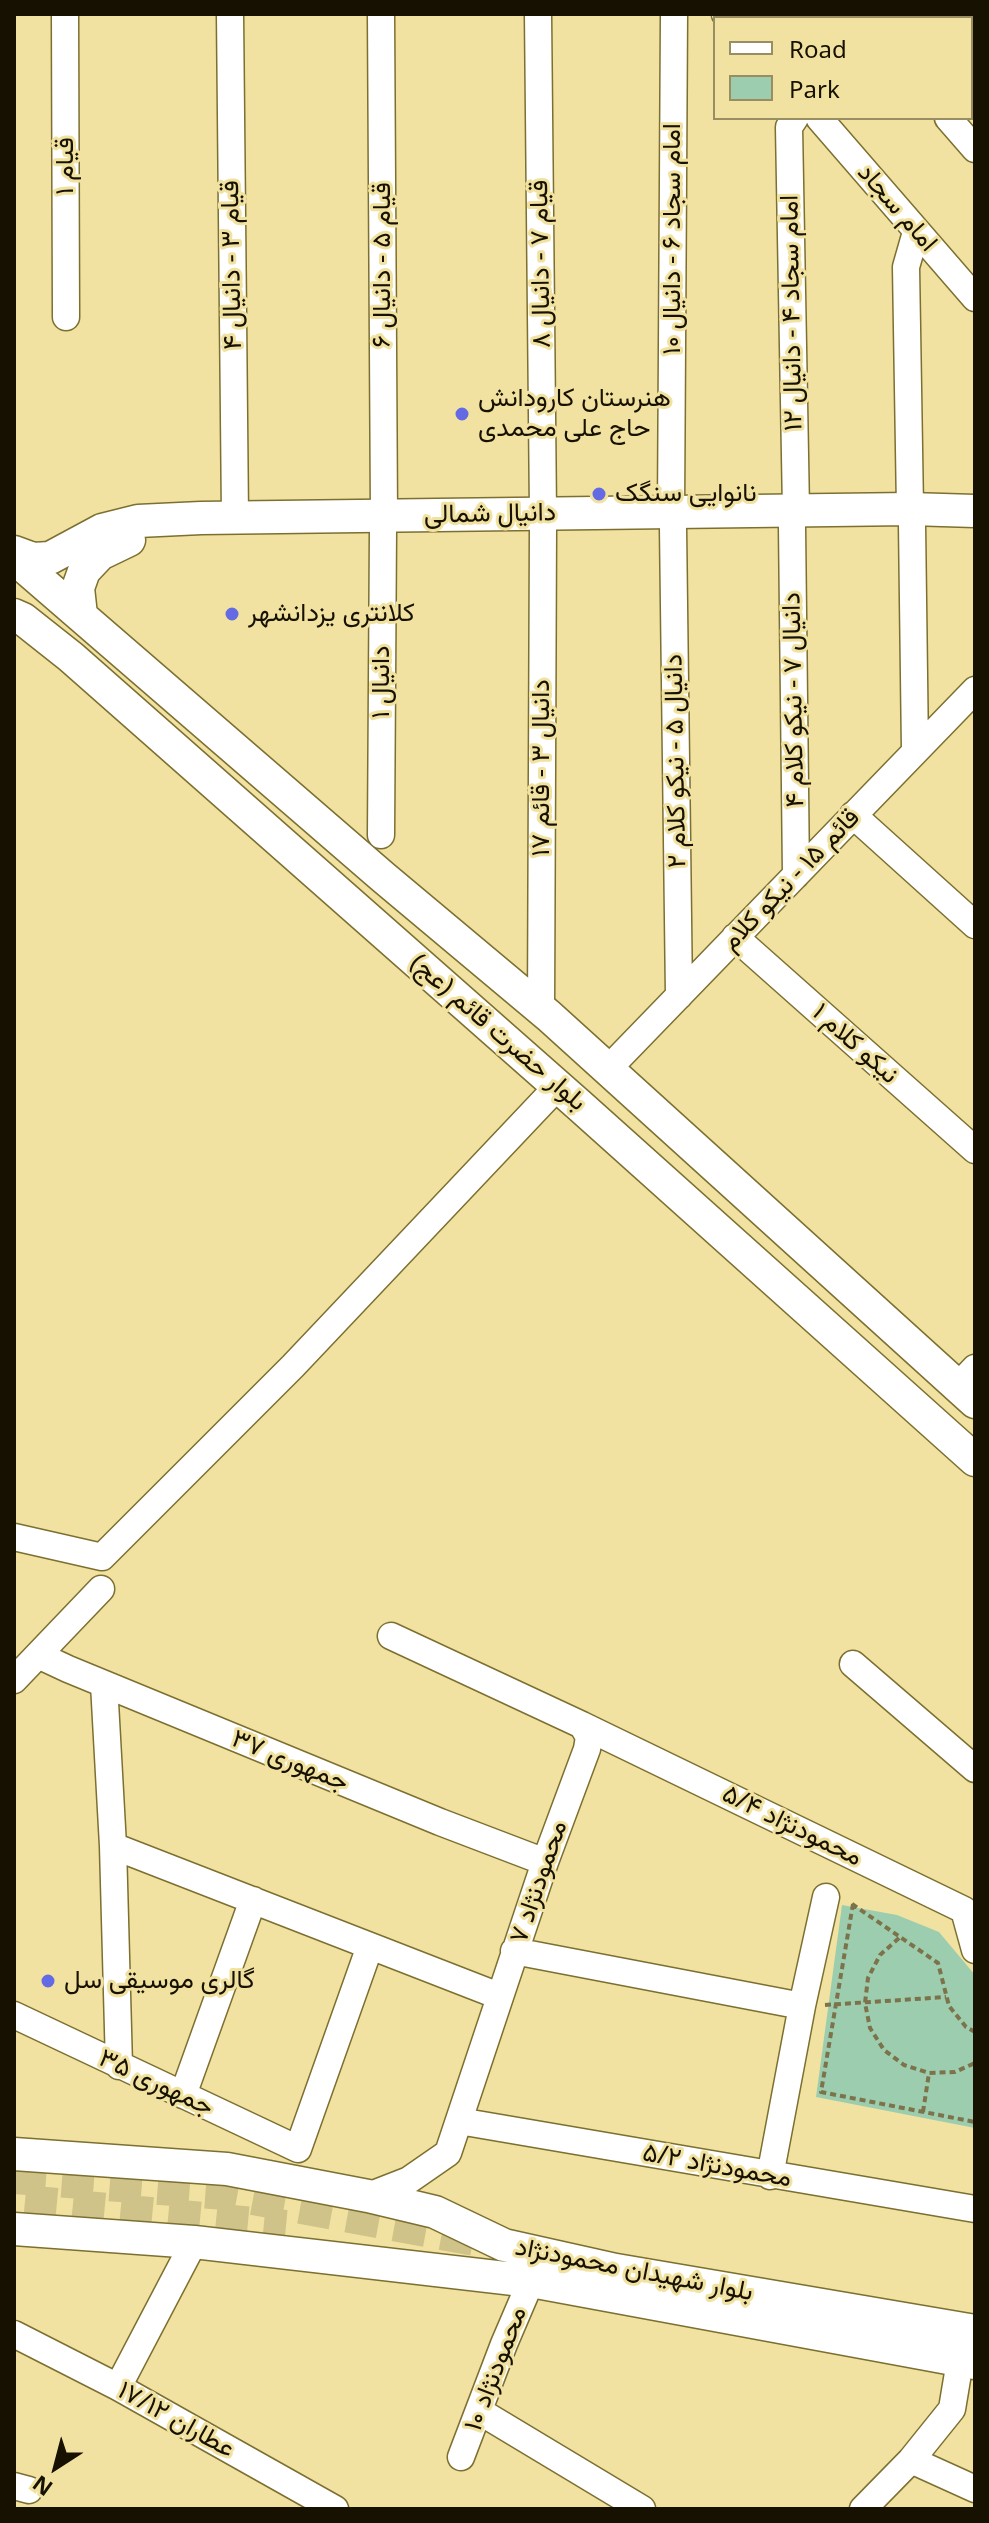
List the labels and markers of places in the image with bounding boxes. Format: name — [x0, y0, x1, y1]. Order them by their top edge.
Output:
place label: هنرستان کارودانش حاج علی محمدی — [478, 383, 671, 444]
marker: هنرستان کارودانش حاج علی محمدی — [453, 405, 471, 423]
place label: نانوایی سنگک — [615, 478, 757, 510]
marker: نانوایی سنگک — [590, 485, 608, 503]
place label: کلانتری یزدانشهر — [248, 598, 415, 630]
marker: کلانتری یزدانشهر — [223, 605, 241, 623]
place label: گالری موسیقی سل — [64, 1965, 255, 1997]
marker: گالری موسیقی سل — [39, 1972, 57, 1990]

